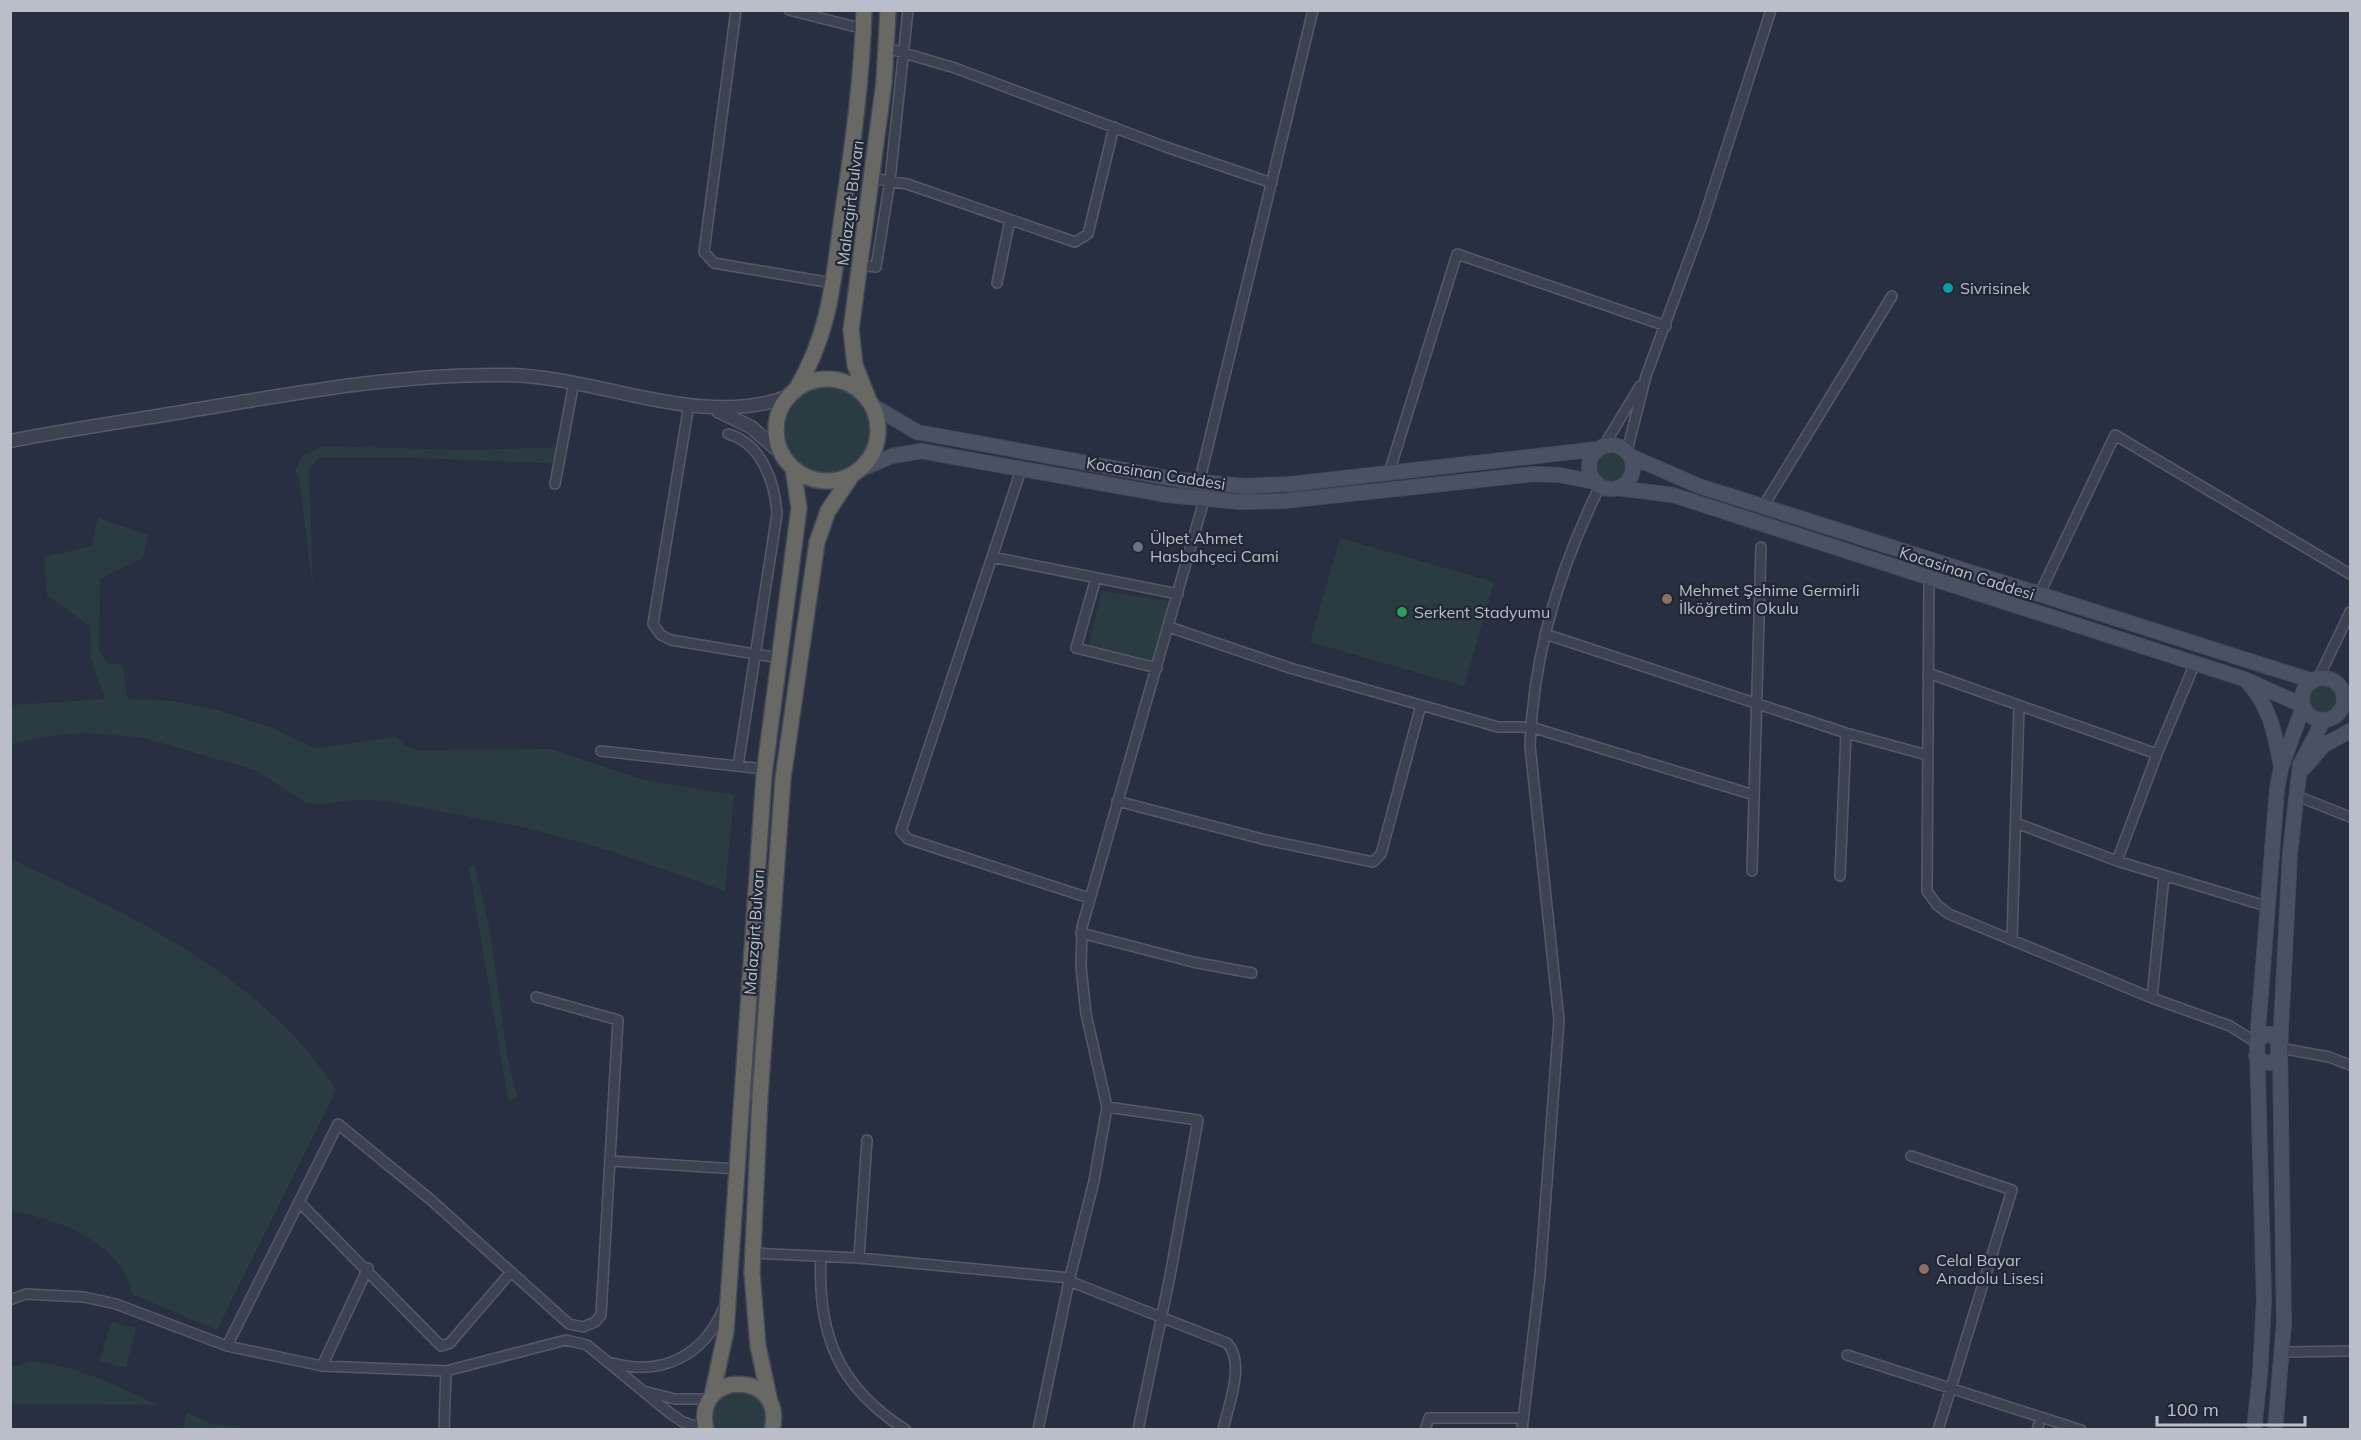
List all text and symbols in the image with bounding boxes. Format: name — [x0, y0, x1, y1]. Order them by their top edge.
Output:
street label: Malazgirt Bulvarı — [832, 139, 868, 267]
place label: Sivrisinek — [1960, 278, 2031, 298]
marker: Sivrisinek — [1941, 281, 1955, 295]
street label: Kocasinan Caddesi — [1085, 452, 1227, 494]
place label: Ülpet Ahmet Hasbahçeci Cami — [1150, 528, 1279, 566]
marker: Ülpet Ahmet Hasbahçeci Cami — [1131, 540, 1145, 554]
street label: Kocasinan Caddesi — [1897, 542, 2037, 604]
place label: Mehmet Şehime Germirli İlköğretim Okulu — [1679, 580, 1860, 618]
marker: Mehmet Şehime Germirli İlköğretim Okulu — [1660, 592, 1674, 606]
place label: Serkent Stadyumu — [1414, 602, 1550, 622]
marker: Serkent Stadyumu — [1395, 605, 1409, 619]
street label: Malazgirt Bulvarı — [740, 869, 768, 995]
place label: Celal Bayar Anadolu Lisesi — [1936, 1250, 2044, 1288]
marker: Celal Bayar Anadolu Lisesi — [1917, 1262, 1931, 1276]
scale bar — [2157, 1389, 2306, 1427]
text: 100 m — [2166, 1398, 2219, 1421]

